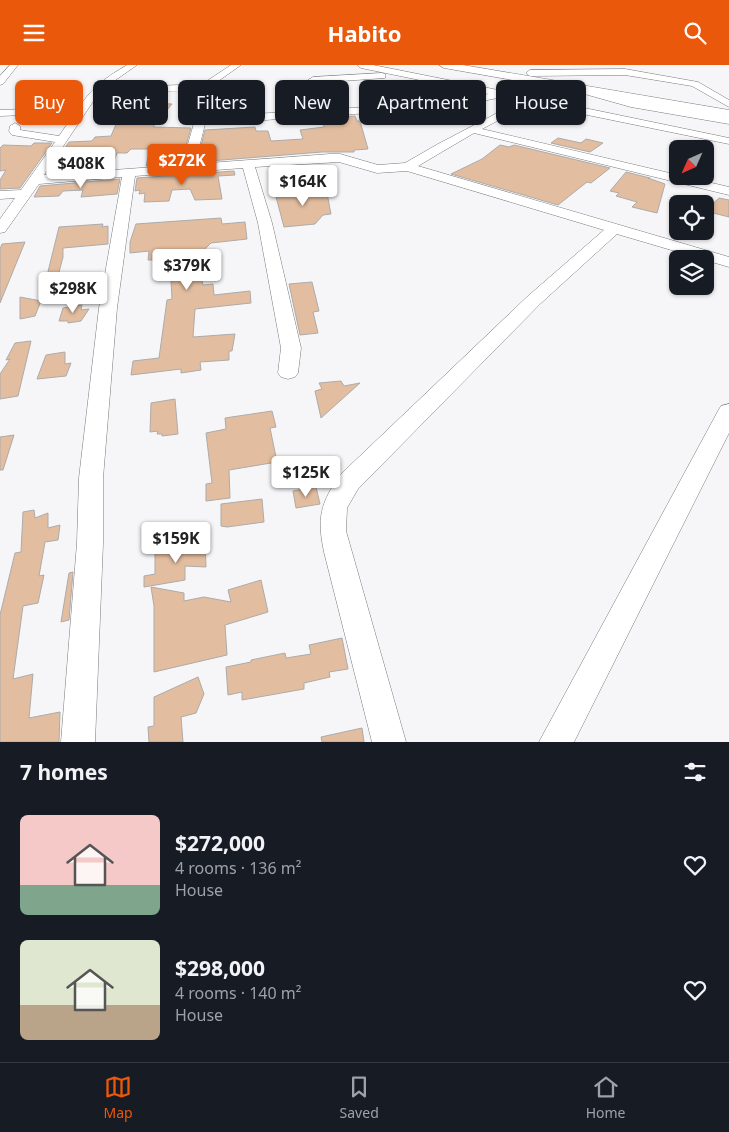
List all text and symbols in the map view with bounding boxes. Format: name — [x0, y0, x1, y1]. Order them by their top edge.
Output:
text: Habito — [328, 18, 401, 48]
icon: menu — [20, 19, 48, 47]
icon: search — [681, 19, 709, 47]
chip: Buy — [15, 80, 83, 125]
chip: Rent — [93, 80, 168, 125]
chip: Filters — [178, 80, 265, 125]
chip: New — [275, 80, 349, 125]
chip: Apartment — [359, 80, 486, 125]
chip: House — [496, 80, 586, 125]
north arrow — [669, 140, 714, 185]
map controls — [669, 140, 714, 295]
pin: $272K — [147, 143, 217, 186]
pin: $408K — [46, 147, 116, 189]
text: $272K — [158, 149, 206, 171]
text: $408K — [57, 152, 105, 174]
pin: $164K — [268, 165, 338, 207]
text: $164K — [279, 170, 327, 192]
button: locate — [669, 195, 714, 240]
pin: $379K — [152, 249, 222, 291]
button: layers — [669, 250, 714, 295]
text: $379K — [163, 254, 211, 276]
pin: $298K — [38, 271, 108, 314]
text: $298K — [49, 277, 97, 299]
pin: $125K — [271, 455, 341, 498]
text: $125K — [282, 461, 330, 483]
pin: $159K — [141, 521, 211, 564]
text: $159K — [152, 527, 200, 549]
text: 7 homes — [20, 758, 108, 786]
icon: filters — [681, 758, 709, 786]
text: $272,000 — [175, 829, 265, 857]
icon: home — [60, 835, 120, 895]
icon: heart — [681, 851, 709, 879]
text: 4 rooms · 136 m² — [175, 857, 301, 879]
text: House — [175, 879, 223, 901]
text: $298,000 — [175, 954, 265, 982]
icon: home — [60, 960, 120, 1020]
icon: heart — [681, 976, 709, 1004]
text: 4 rooms · 140 m² — [175, 982, 301, 1004]
text: House — [175, 1004, 223, 1026]
tab: Map — [103, 1073, 133, 1122]
tab: Saved — [340, 1073, 379, 1122]
tab: Home — [586, 1073, 626, 1122]

